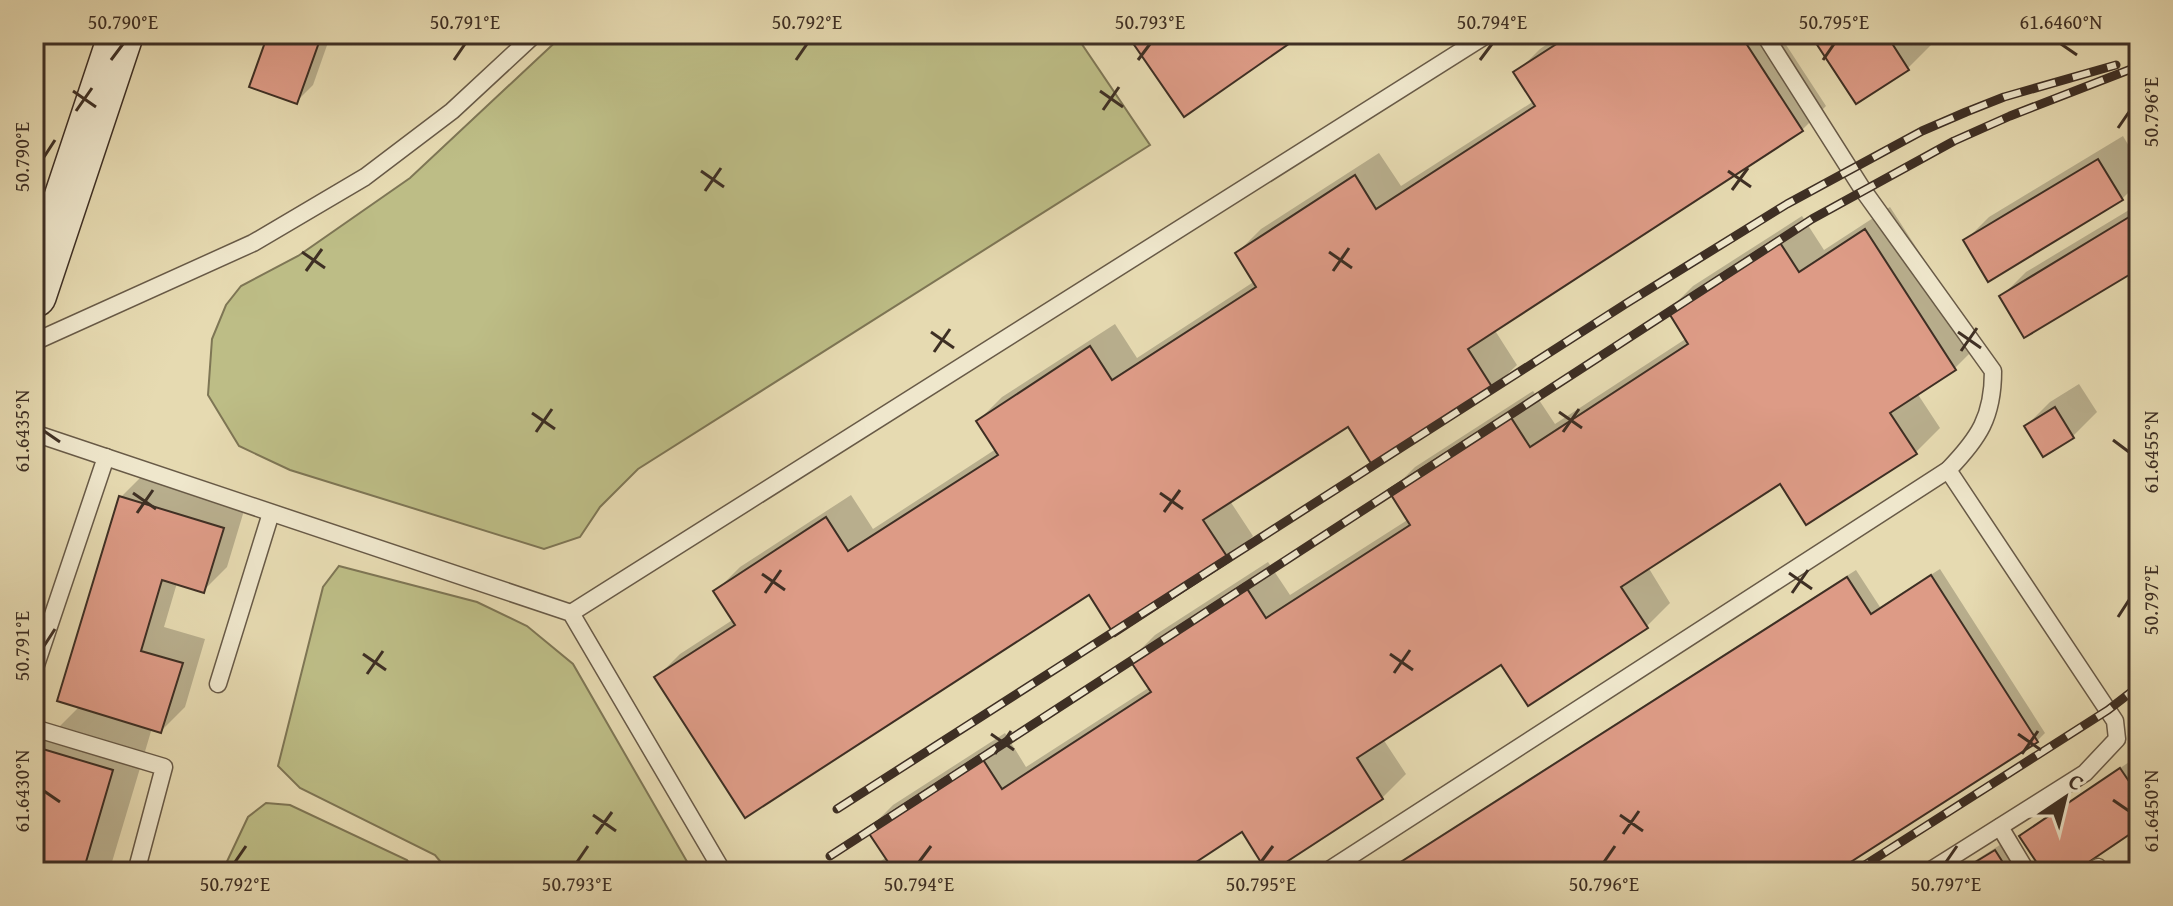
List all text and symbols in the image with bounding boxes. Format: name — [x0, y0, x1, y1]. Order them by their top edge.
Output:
text: 50.790°E — [88, 7, 158, 36]
text: 50.791°E — [430, 7, 500, 36]
text: 50.792°E — [772, 7, 842, 36]
text: 50.793°E — [1115, 7, 1185, 36]
text: 50.794°E — [1457, 7, 1527, 36]
text: 50.795°E — [1799, 7, 1869, 36]
text: 61.6460°N — [2020, 7, 2102, 36]
text: 50.796°E — [2136, 77, 2165, 147]
text: 50.790°E — [7, 122, 36, 192]
text: 61.6435°N — [7, 390, 36, 472]
text: 61.6455°N — [2136, 411, 2165, 493]
text: 50.797°E — [2136, 565, 2165, 635]
text: 50.791°E — [7, 611, 36, 681]
text: 61.6430°N — [7, 750, 36, 832]
north arrow — [2025, 758, 2105, 838]
text: С — [2062, 765, 2091, 798]
text: 61.6450°N — [2136, 770, 2165, 852]
text: 50.792°E — [200, 869, 270, 898]
text: 50.793°E — [542, 869, 612, 898]
text: 50.794°E — [884, 869, 954, 898]
text: 50.795°E — [1226, 869, 1296, 898]
text: 50.796°E — [1569, 869, 1639, 898]
text: 50.797°E — [1911, 869, 1981, 898]

